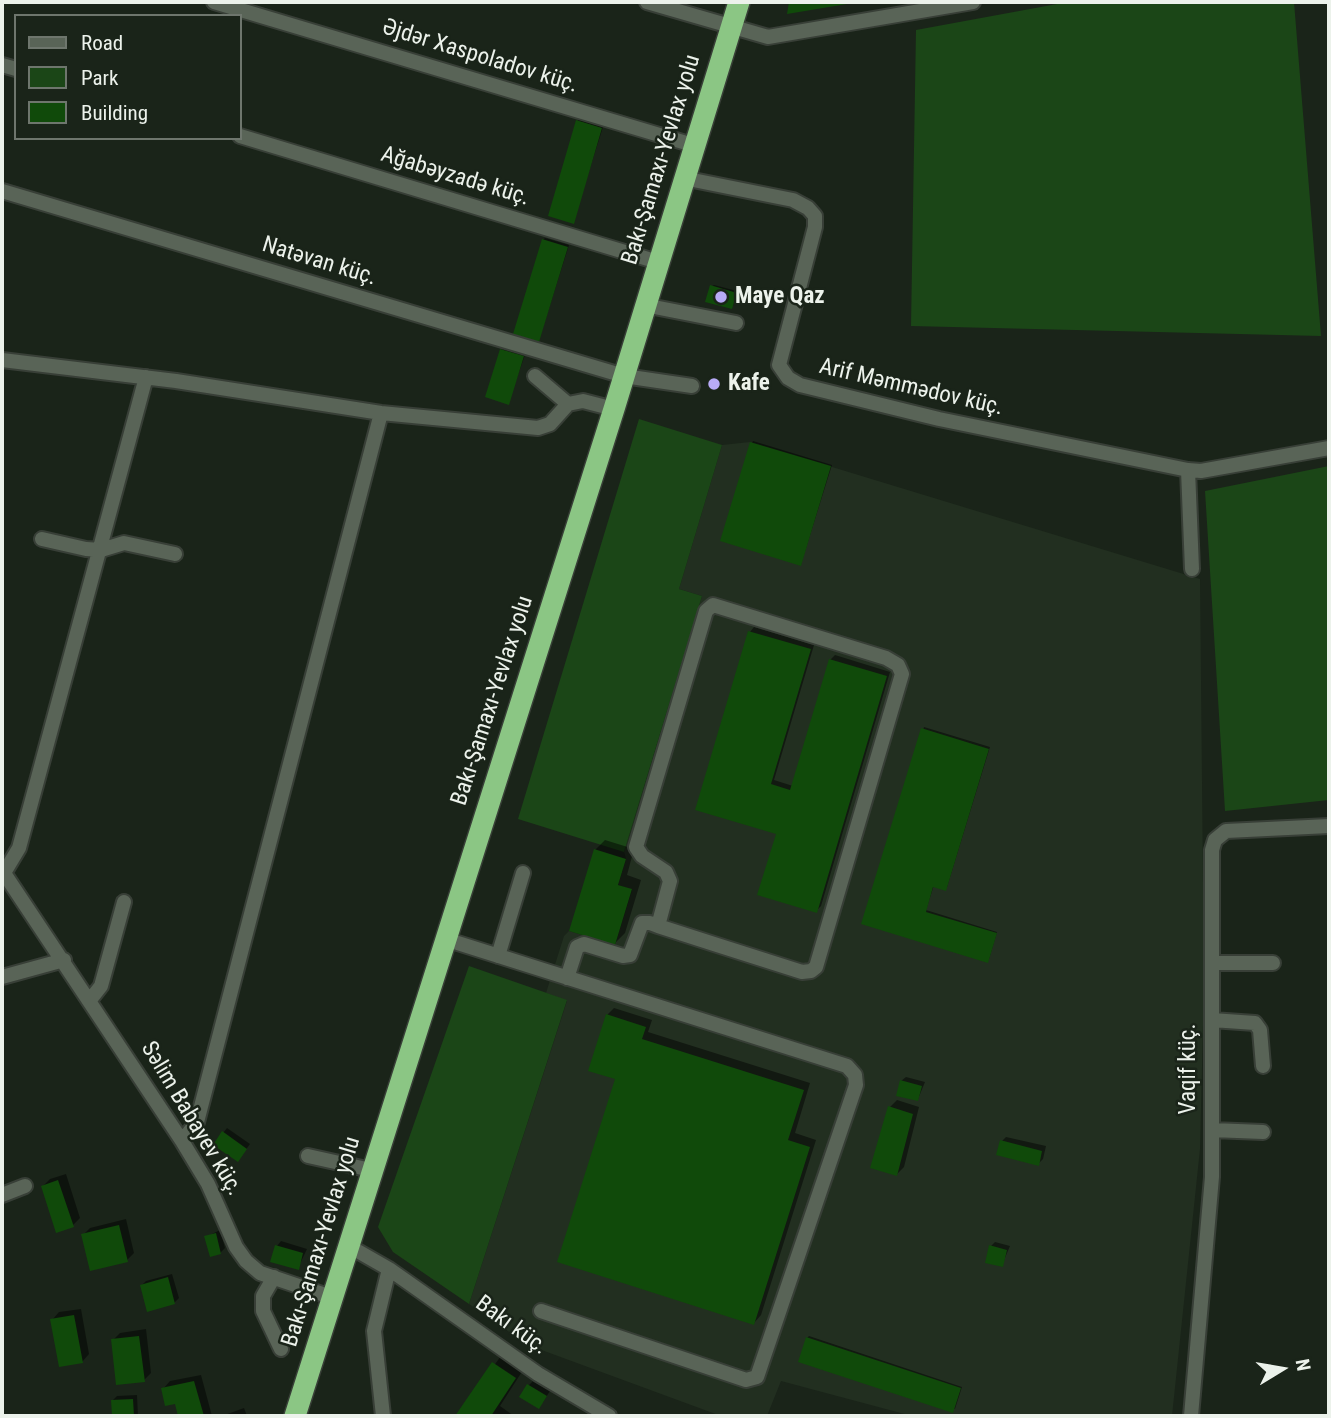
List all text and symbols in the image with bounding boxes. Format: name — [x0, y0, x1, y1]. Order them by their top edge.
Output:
legend — [14, 14, 242, 140]
street label: Əjdər Xaspoladov küç. — [379, 14, 581, 100]
text: Road — [81, 31, 123, 55]
street label: Bakı-Şamaxı-Yevlax yolu — [617, 52, 707, 268]
text: Park — [81, 66, 118, 90]
text: Building — [81, 101, 148, 125]
street label: Ağabəyzadə küç. — [377, 141, 533, 213]
street label: Natəvan küç. — [259, 232, 379, 292]
place label: Maye Qaz — [735, 283, 825, 311]
marker: Maye Qaz — [713, 289, 729, 305]
street label: Arif Məmmədov küç. — [816, 353, 1006, 423]
place label: Kafe — [728, 370, 770, 398]
marker: Kafe — [706, 376, 722, 392]
street label: Bakı-Şamaxı-Yevlax yolu — [446, 593, 540, 809]
street label: Vaqif küç. — [1175, 1024, 1203, 1114]
street label: Səlim Babayev küç. — [134, 1037, 248, 1201]
street label: Bakı-Şamaxı-Yevlax yolu — [277, 1134, 367, 1350]
street label: Bakı küç. — [469, 1291, 553, 1361]
north arrow — [1247, 1334, 1317, 1404]
text: N — [1291, 1357, 1316, 1373]

